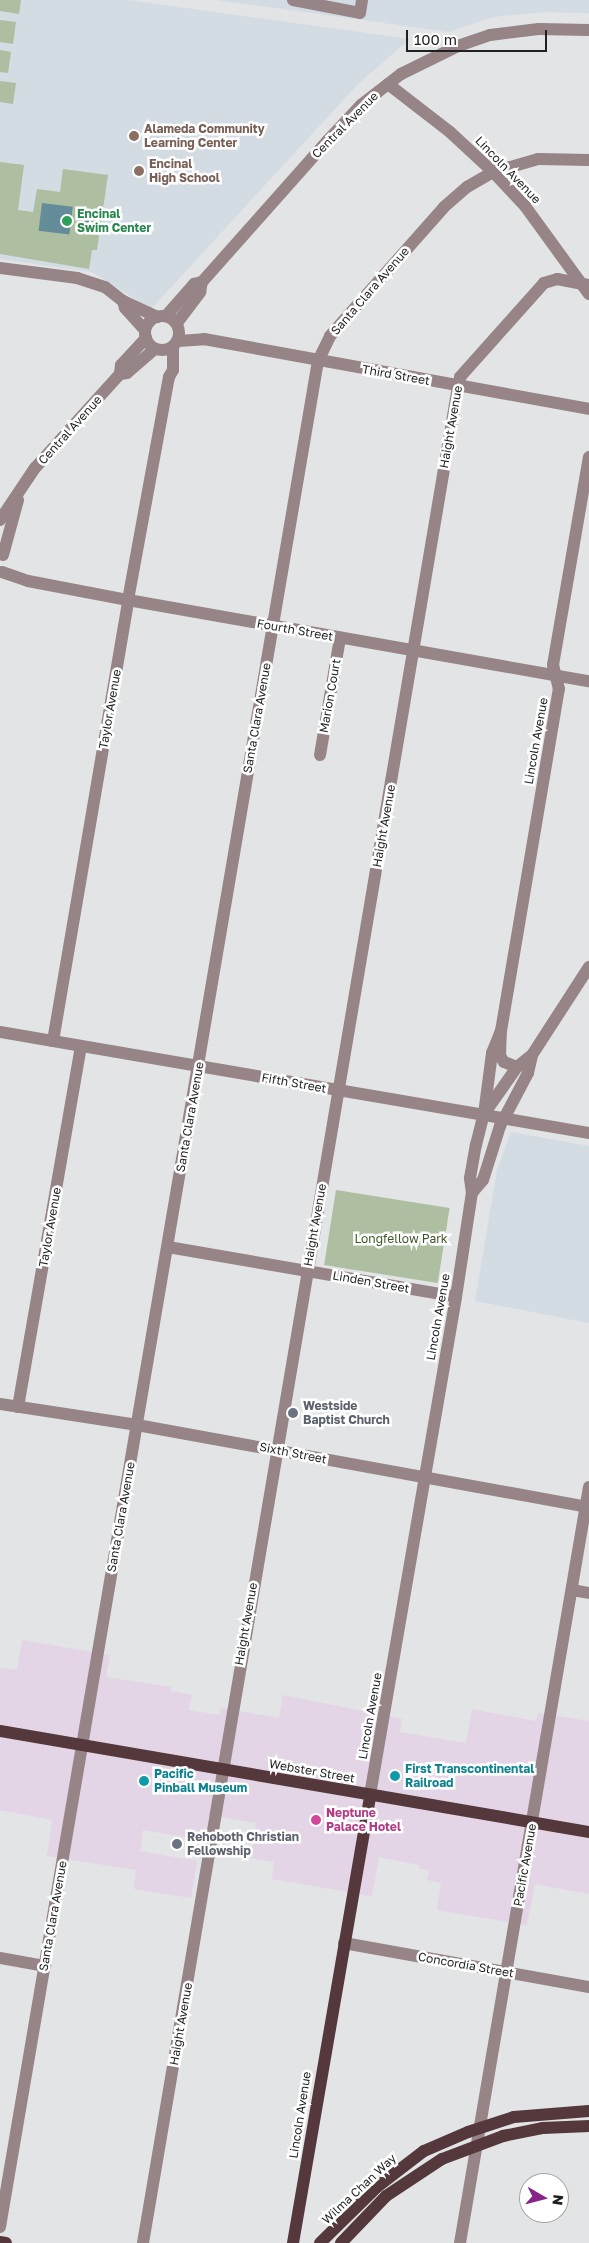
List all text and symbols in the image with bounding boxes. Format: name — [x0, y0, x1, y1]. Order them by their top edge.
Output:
scale bar — [409, 20, 550, 52]
text: 100 m — [414, 30, 457, 48]
street label: Central Avenue — [309, 89, 381, 161]
place label: Alameda Community Learning Center — [144, 122, 265, 150]
marker: Alameda Community Learning Center — [128, 130, 140, 142]
street label: Lincoln Avenue — [472, 133, 544, 207]
place label: Encinal High School — [149, 157, 220, 185]
marker: Encinal High School — [133, 165, 145, 177]
place label: Encinal Swim Center — [77, 207, 151, 235]
marker: Encinal Swim Center — [61, 215, 73, 227]
street label: Santa Clara Avenue — [328, 244, 412, 338]
street label: Third Street — [361, 362, 431, 388]
street label: Haight Avenue — [437, 384, 465, 470]
street label: Central Avenue — [35, 393, 105, 467]
street label: Fourth Street — [256, 616, 334, 644]
street label: Marion Court — [316, 658, 344, 734]
street label: Santa Clara Avenue — [240, 662, 274, 774]
street label: Taylor Avenue — [96, 668, 124, 750]
street label: Lincoln Avenue — [521, 697, 551, 785]
street label: Haight Avenue — [370, 783, 398, 869]
street label: Santa Clara Avenue — [173, 1061, 207, 1173]
street label: Fifth Street — [260, 1070, 328, 1096]
street label: Haight Avenue — [301, 1182, 329, 1268]
street label: Taylor Avenue — [36, 1186, 64, 1268]
park label: Longfellow Park — [354, 1232, 448, 1246]
street label: Linden Street — [332, 1268, 410, 1296]
street label: Lincoln Avenue — [423, 1273, 453, 1361]
place label: Westside Baptist Church — [303, 1399, 390, 1427]
marker: Westside Baptist Church — [287, 1407, 299, 1419]
street label: Sixth Street — [258, 1439, 328, 1467]
street label: Santa Clara Avenue — [104, 1461, 138, 1573]
street label: Haight Avenue — [232, 1581, 260, 1667]
street label: Lincoln Avenue — [355, 1672, 385, 1760]
street label: Webster Street — [268, 1756, 356, 1786]
place label: First Transcontinental Railroad — [405, 1762, 534, 1790]
place label: Pacific Pinball Museum — [154, 1767, 247, 1795]
marker: First Transcontinental Railroad — [389, 1770, 401, 1782]
marker: Pacific Pinball Museum — [138, 1775, 150, 1787]
place label: Neptune Palace Hotel — [326, 1806, 401, 1834]
marker: Neptune Palace Hotel — [310, 1814, 322, 1826]
street label: Pacific Avenue — [511, 1823, 539, 1907]
place label: Rehoboth Christian Fellowship — [187, 1830, 299, 1858]
marker: Rehoboth Christian Fellowship — [171, 1838, 183, 1850]
street label: Santa Clara Avenue — [36, 1860, 70, 1972]
street label: Concordia Street — [417, 1949, 515, 1981]
street label: Haight Avenue — [167, 1981, 195, 2067]
street label: Lincoln Avenue — [286, 2071, 314, 2159]
street label: Wilma Chan Way — [319, 2151, 399, 2227]
north arrow — [519, 2173, 569, 2223]
text: N — [549, 2194, 568, 2206]

